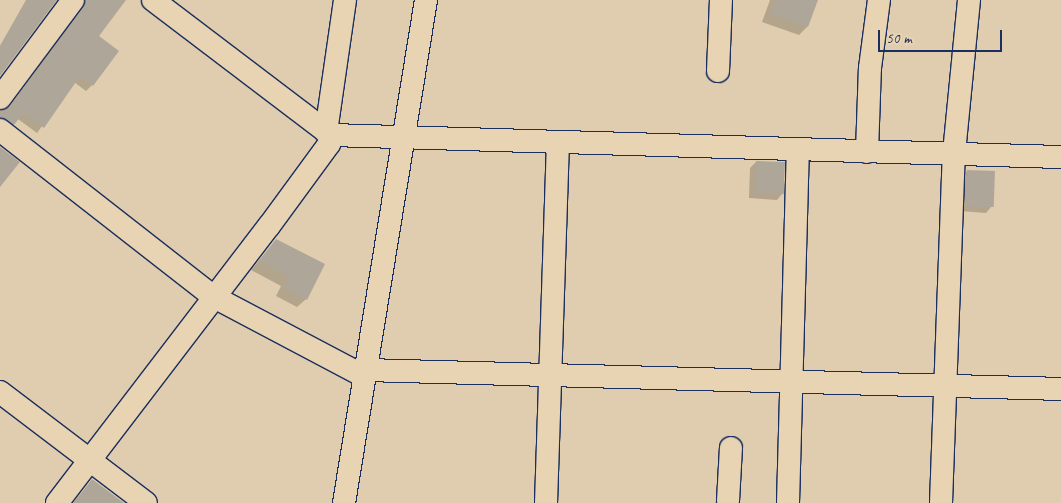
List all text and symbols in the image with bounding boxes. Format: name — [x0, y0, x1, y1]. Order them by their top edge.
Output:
scale bar — [881, 20, 1005, 52]
text: 50 m — [886, 29, 912, 48]

